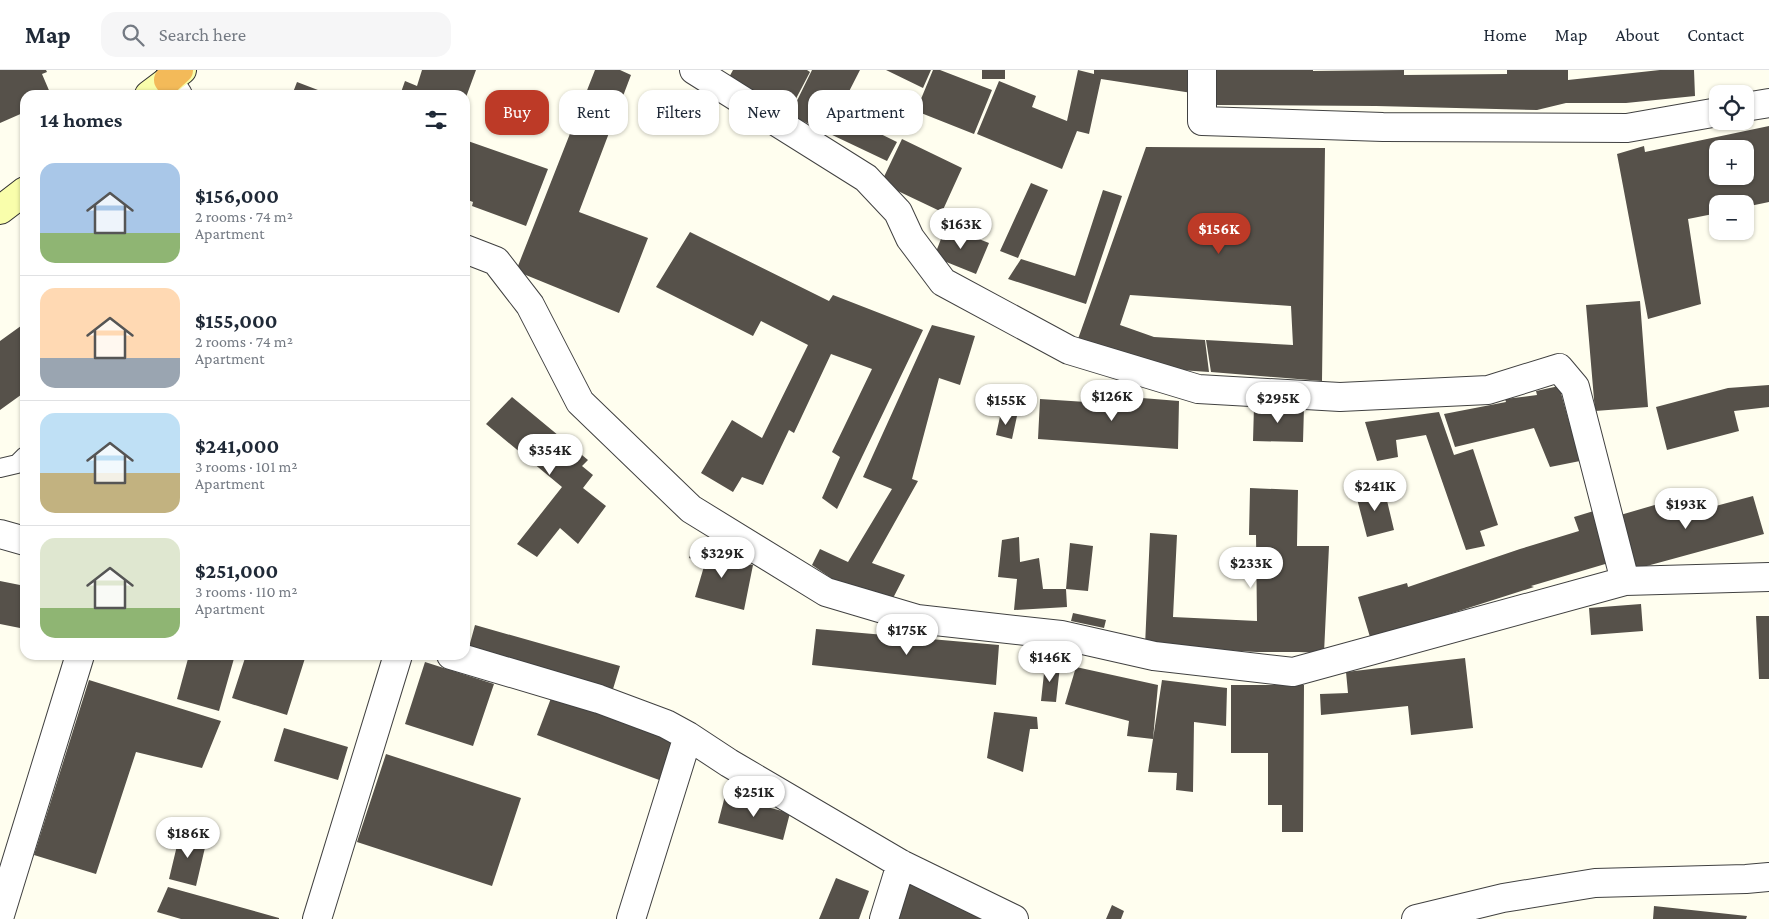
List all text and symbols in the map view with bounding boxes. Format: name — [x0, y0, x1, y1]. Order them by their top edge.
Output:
search box — [101, 12, 451, 57]
text: Map — [25, 21, 71, 48]
icon: search — [119, 21, 147, 49]
text: Search here — [159, 24, 246, 45]
text: Home — [1484, 25, 1527, 45]
text: Map — [1555, 25, 1587, 45]
text: About — [1615, 25, 1659, 45]
text: Contact — [1687, 25, 1744, 45]
map controls — [1709, 85, 1754, 240]
button: locate — [1709, 85, 1754, 130]
chip: Buy — [485, 90, 549, 135]
chip: Rent — [559, 90, 628, 135]
chip: Filters — [638, 90, 719, 135]
chip: New — [729, 90, 798, 135]
chip: Apartment — [808, 90, 923, 135]
icon: filters — [422, 106, 450, 134]
text: 14 homes — [40, 108, 122, 132]
button: + — [1709, 140, 1754, 185]
icon: home — [80, 183, 140, 243]
text: $156,000 — [195, 184, 279, 208]
button: − — [1709, 195, 1754, 240]
text: 2 rooms · 74 m² — [195, 208, 293, 225]
pin: $163K — [926, 208, 996, 250]
pin: $156K — [1184, 212, 1254, 255]
text: $163K — [941, 215, 981, 232]
text: $156K — [1199, 220, 1239, 237]
text: Apartment — [195, 225, 265, 242]
icon: home — [80, 308, 140, 368]
text: $155,000 — [195, 309, 278, 333]
text: 2 rooms · 74 m² — [195, 333, 293, 350]
text: Apartment — [195, 350, 265, 367]
pin: $126K — [1077, 380, 1147, 422]
pin: $295K — [1243, 382, 1313, 424]
pin: $155K — [971, 384, 1041, 426]
text: $126K — [1091, 387, 1133, 404]
text: $295K — [1257, 389, 1299, 406]
text: $155K — [986, 391, 1026, 408]
icon: home — [80, 433, 140, 493]
text: $241,000 — [195, 434, 279, 458]
pin: $354K — [515, 434, 585, 476]
text: $354K — [529, 441, 571, 458]
text: 3 rooms · 101 m² — [195, 458, 298, 475]
pin: $241K — [1340, 470, 1410, 512]
text: Apartment — [195, 475, 265, 492]
text: $241K — [1355, 477, 1395, 494]
pin: $193K — [1651, 488, 1721, 530]
text: $193K — [1666, 495, 1706, 512]
pin: $329K — [687, 536, 757, 579]
text: $329K — [701, 544, 743, 561]
pin: $233K — [1216, 546, 1286, 589]
text: $233K — [1230, 554, 1272, 571]
icon: home — [80, 558, 140, 618]
text: $251,000 — [195, 559, 278, 583]
text: 3 rooms · 110 m² — [195, 583, 298, 600]
text: Apartment — [195, 600, 265, 617]
pin: $175K — [872, 614, 942, 656]
text: $175K — [887, 621, 927, 638]
pin: $146K — [1015, 640, 1085, 683]
text: $146K — [1029, 648, 1071, 665]
pin: $251K — [719, 776, 789, 818]
text: $251K — [734, 783, 774, 800]
pin: $186K — [153, 816, 223, 859]
text: $186K — [167, 824, 209, 841]

